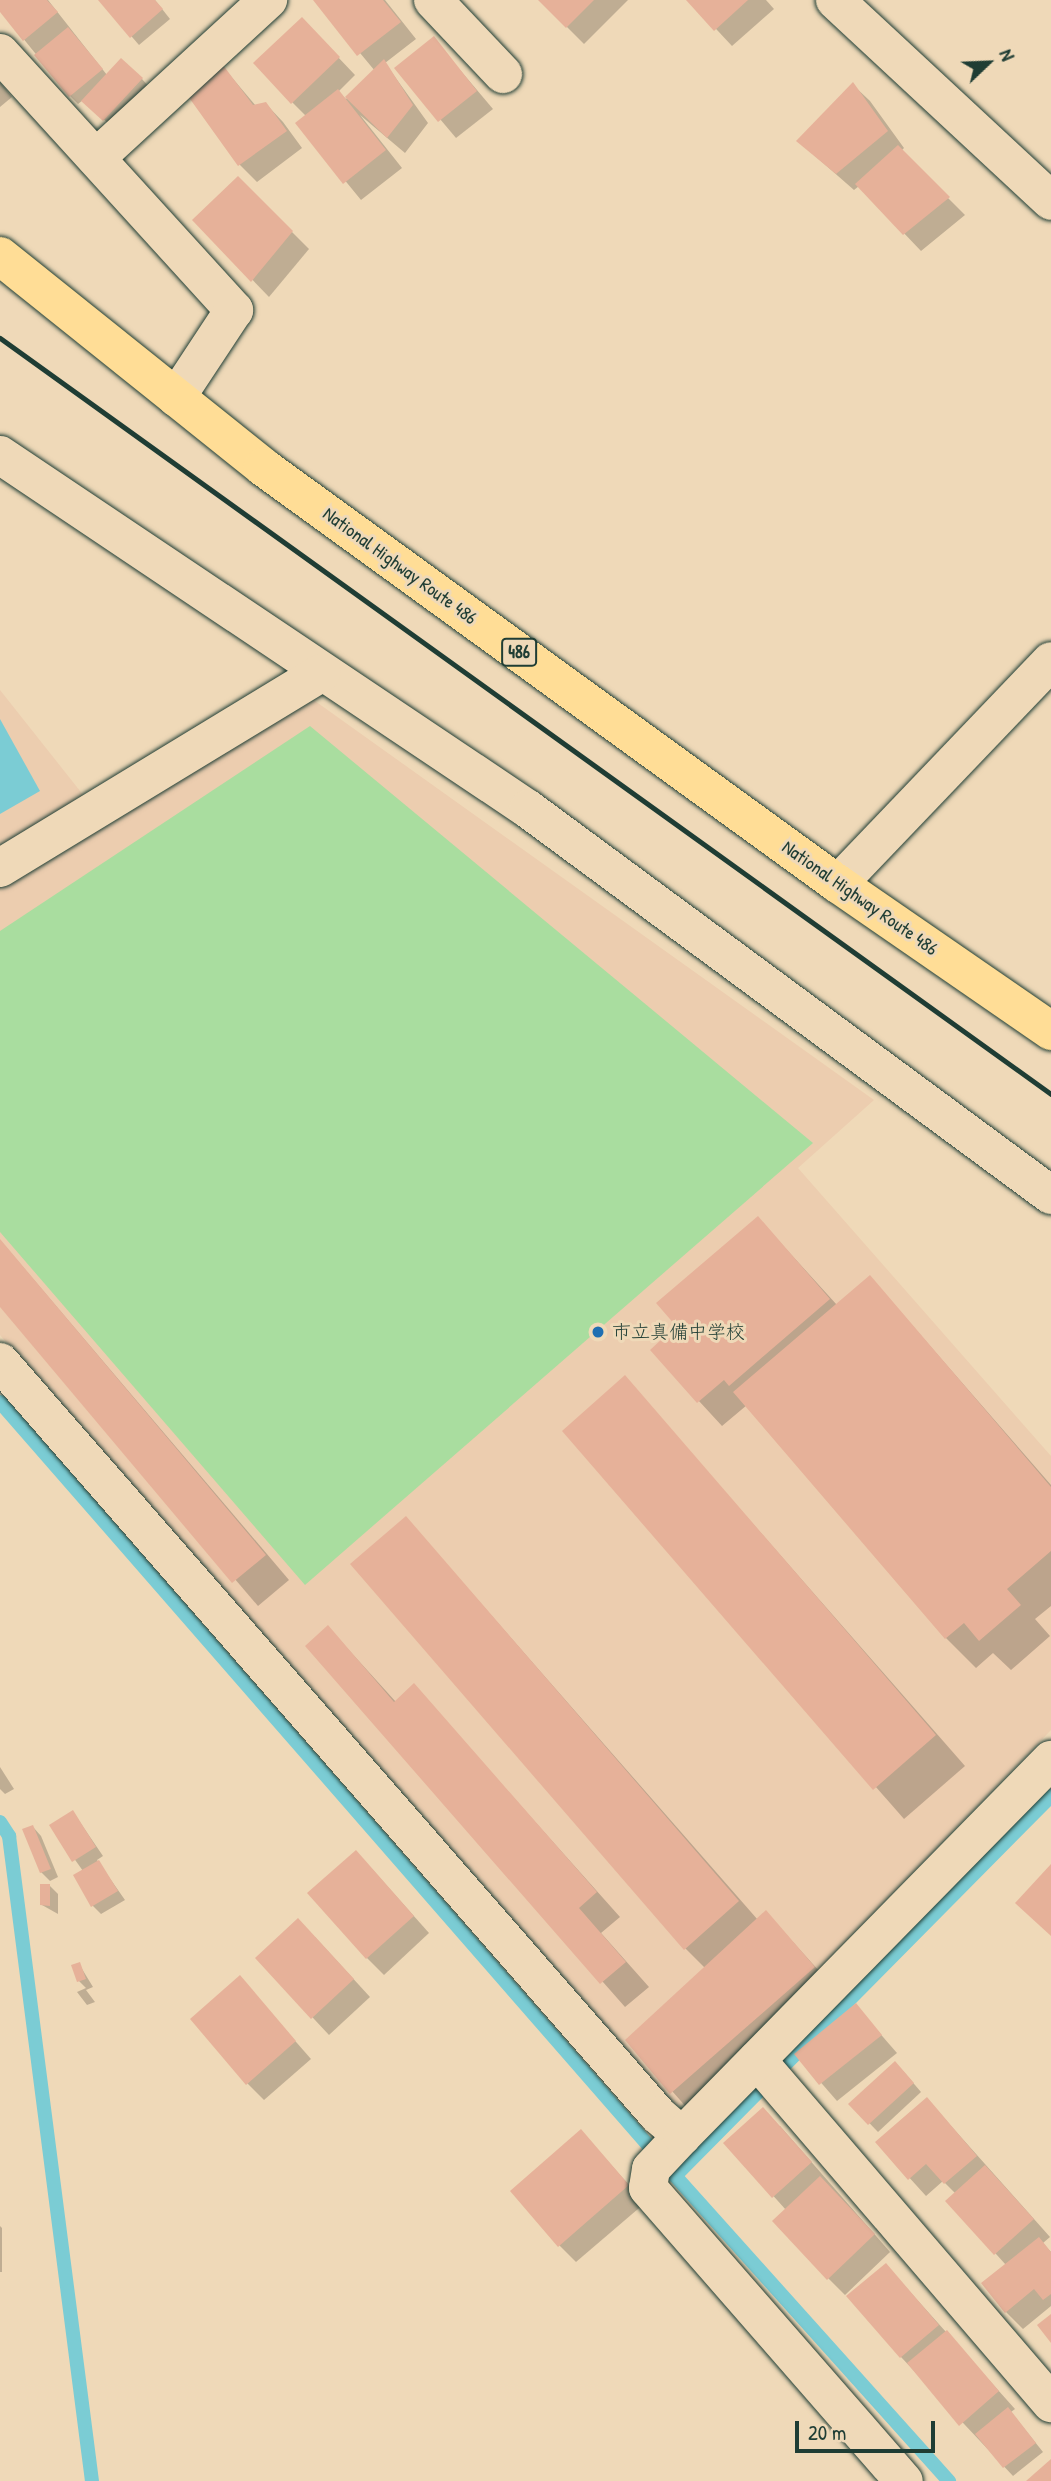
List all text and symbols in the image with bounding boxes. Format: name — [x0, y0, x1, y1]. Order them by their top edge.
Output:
north arrow — [953, 28, 1023, 98]
text: N — [993, 45, 1021, 65]
street label: National Highway Route 486 — [318, 502, 482, 630]
road number: 486 — [500, 638, 538, 666]
street label: National Highway Route 486 — [778, 836, 942, 960]
place label: 市立真備中学校 — [612, 1321, 745, 1343]
marker: 市立真備中学校 — [590, 1324, 606, 1340]
scale bar — [799, 2408, 939, 2452]
text: 20 m — [808, 2418, 846, 2447]

